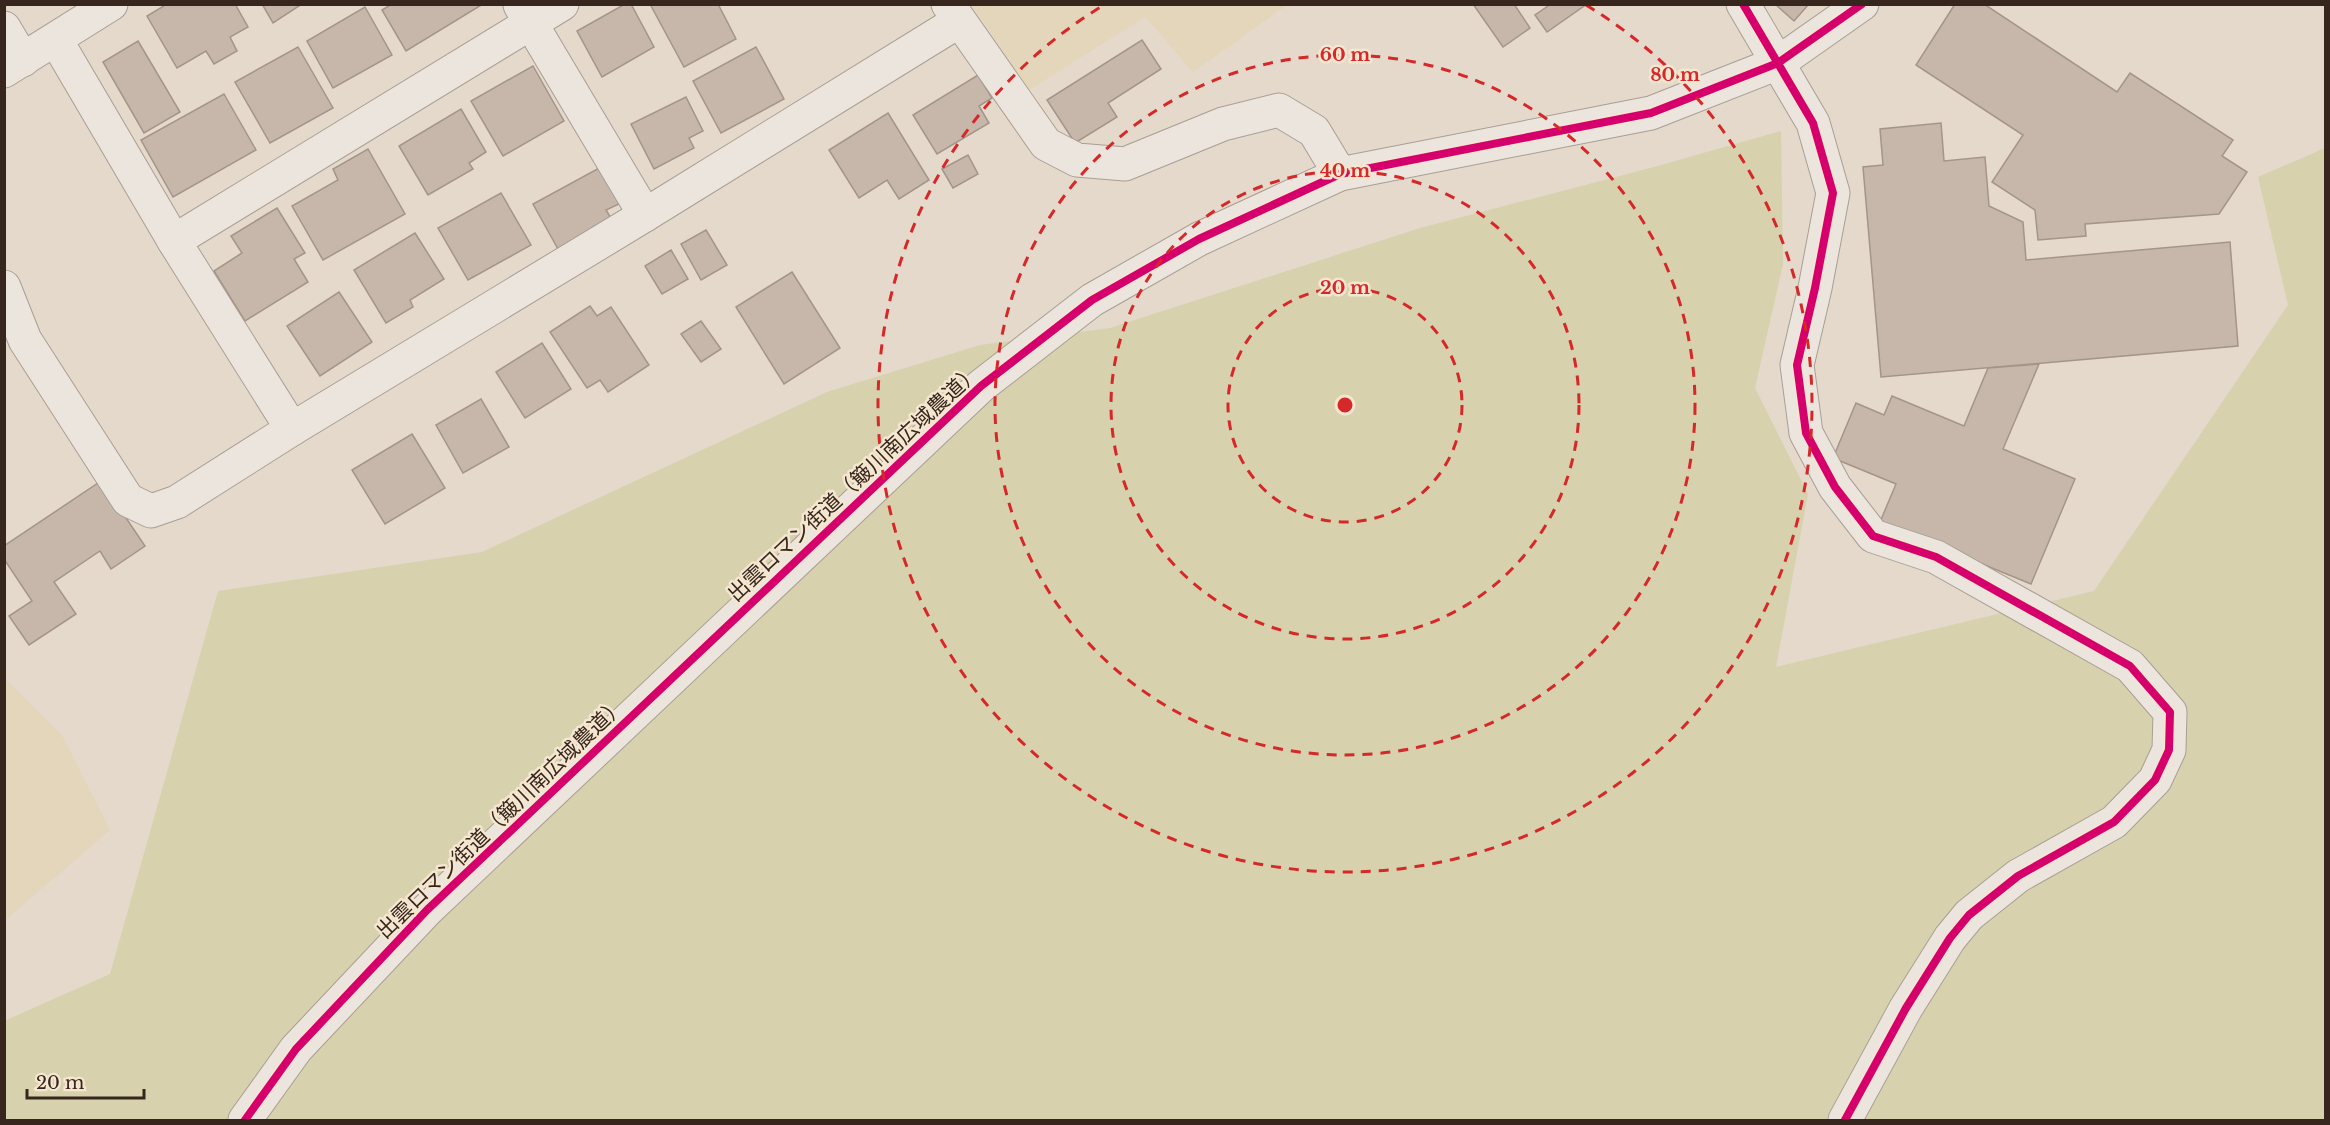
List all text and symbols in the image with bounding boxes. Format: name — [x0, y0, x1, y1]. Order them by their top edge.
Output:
text: 60 m — [1320, 44, 1370, 66]
text: 80 m — [1650, 64, 1700, 86]
text: 40 m — [1320, 160, 1370, 182]
text: 20 m — [1320, 277, 1370, 299]
street label: 出雲ロマン街道（簸川南広域農道） — [722, 359, 986, 607]
centre of rings — [1335, 395, 1355, 415]
street label: 出雲ロマン街道（簸川南広域農道） — [371, 692, 631, 944]
scale bar — [27, 1062, 144, 1100]
text: 20 m — [36, 1072, 84, 1094]

